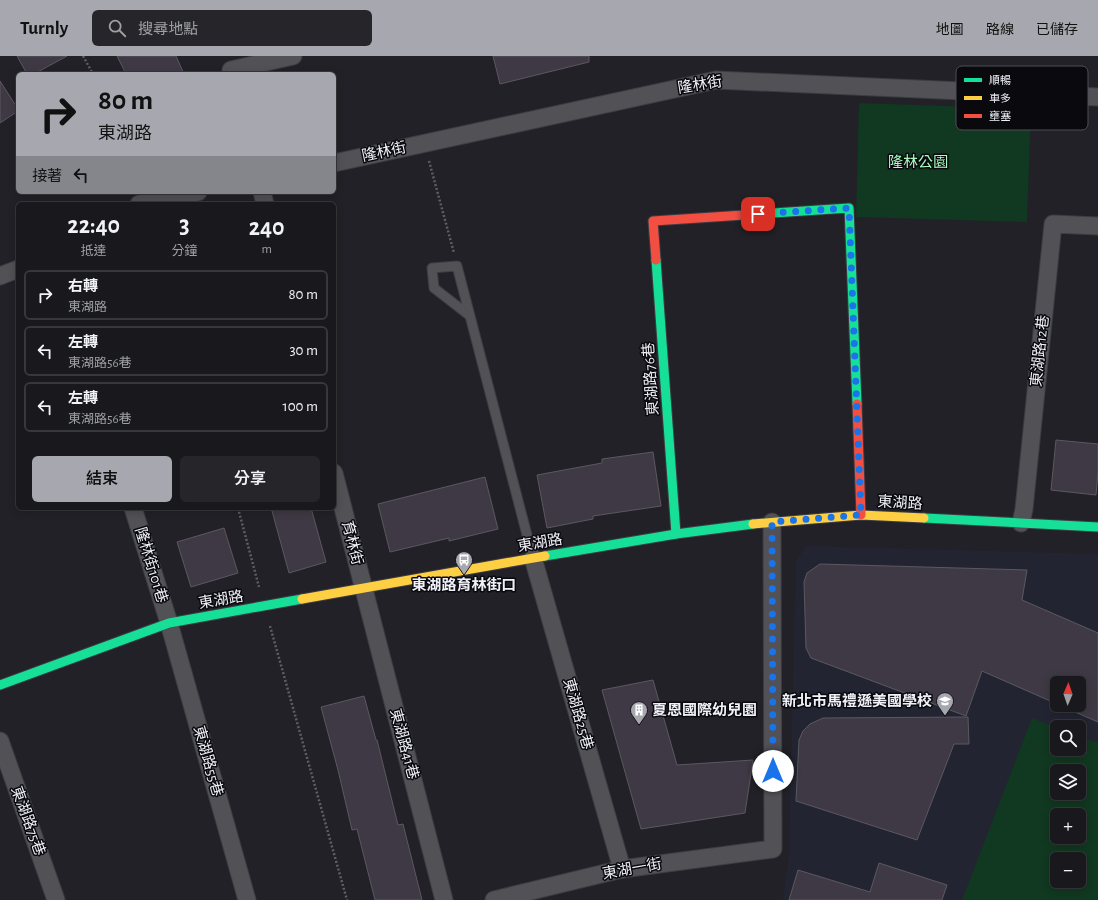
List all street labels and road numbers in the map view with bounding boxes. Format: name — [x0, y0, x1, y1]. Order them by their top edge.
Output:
street label: 隆林街 — [676, 73, 723, 96]
street label: 隆林街 — [360, 139, 408, 164]
street label: 東湖路12巷 — [1028, 314, 1051, 388]
street label: 東湖路76巷 — [640, 342, 661, 416]
street label: 東湖路 — [877, 493, 923, 512]
street label: 育林街 — [339, 519, 366, 567]
street label: 隆林街101巷 — [132, 525, 171, 605]
street label: 東湖路 — [516, 531, 563, 554]
street label: 東湖路 — [197, 588, 244, 611]
street label: 東湖路25巷 — [561, 677, 596, 751]
street label: 東湖路41巷 — [387, 707, 422, 781]
street label: 東湖路55巷 — [191, 724, 226, 798]
street label: 東湖路75巷 — [9, 784, 48, 858]
street label: 東湖一街 — [601, 855, 663, 882]

